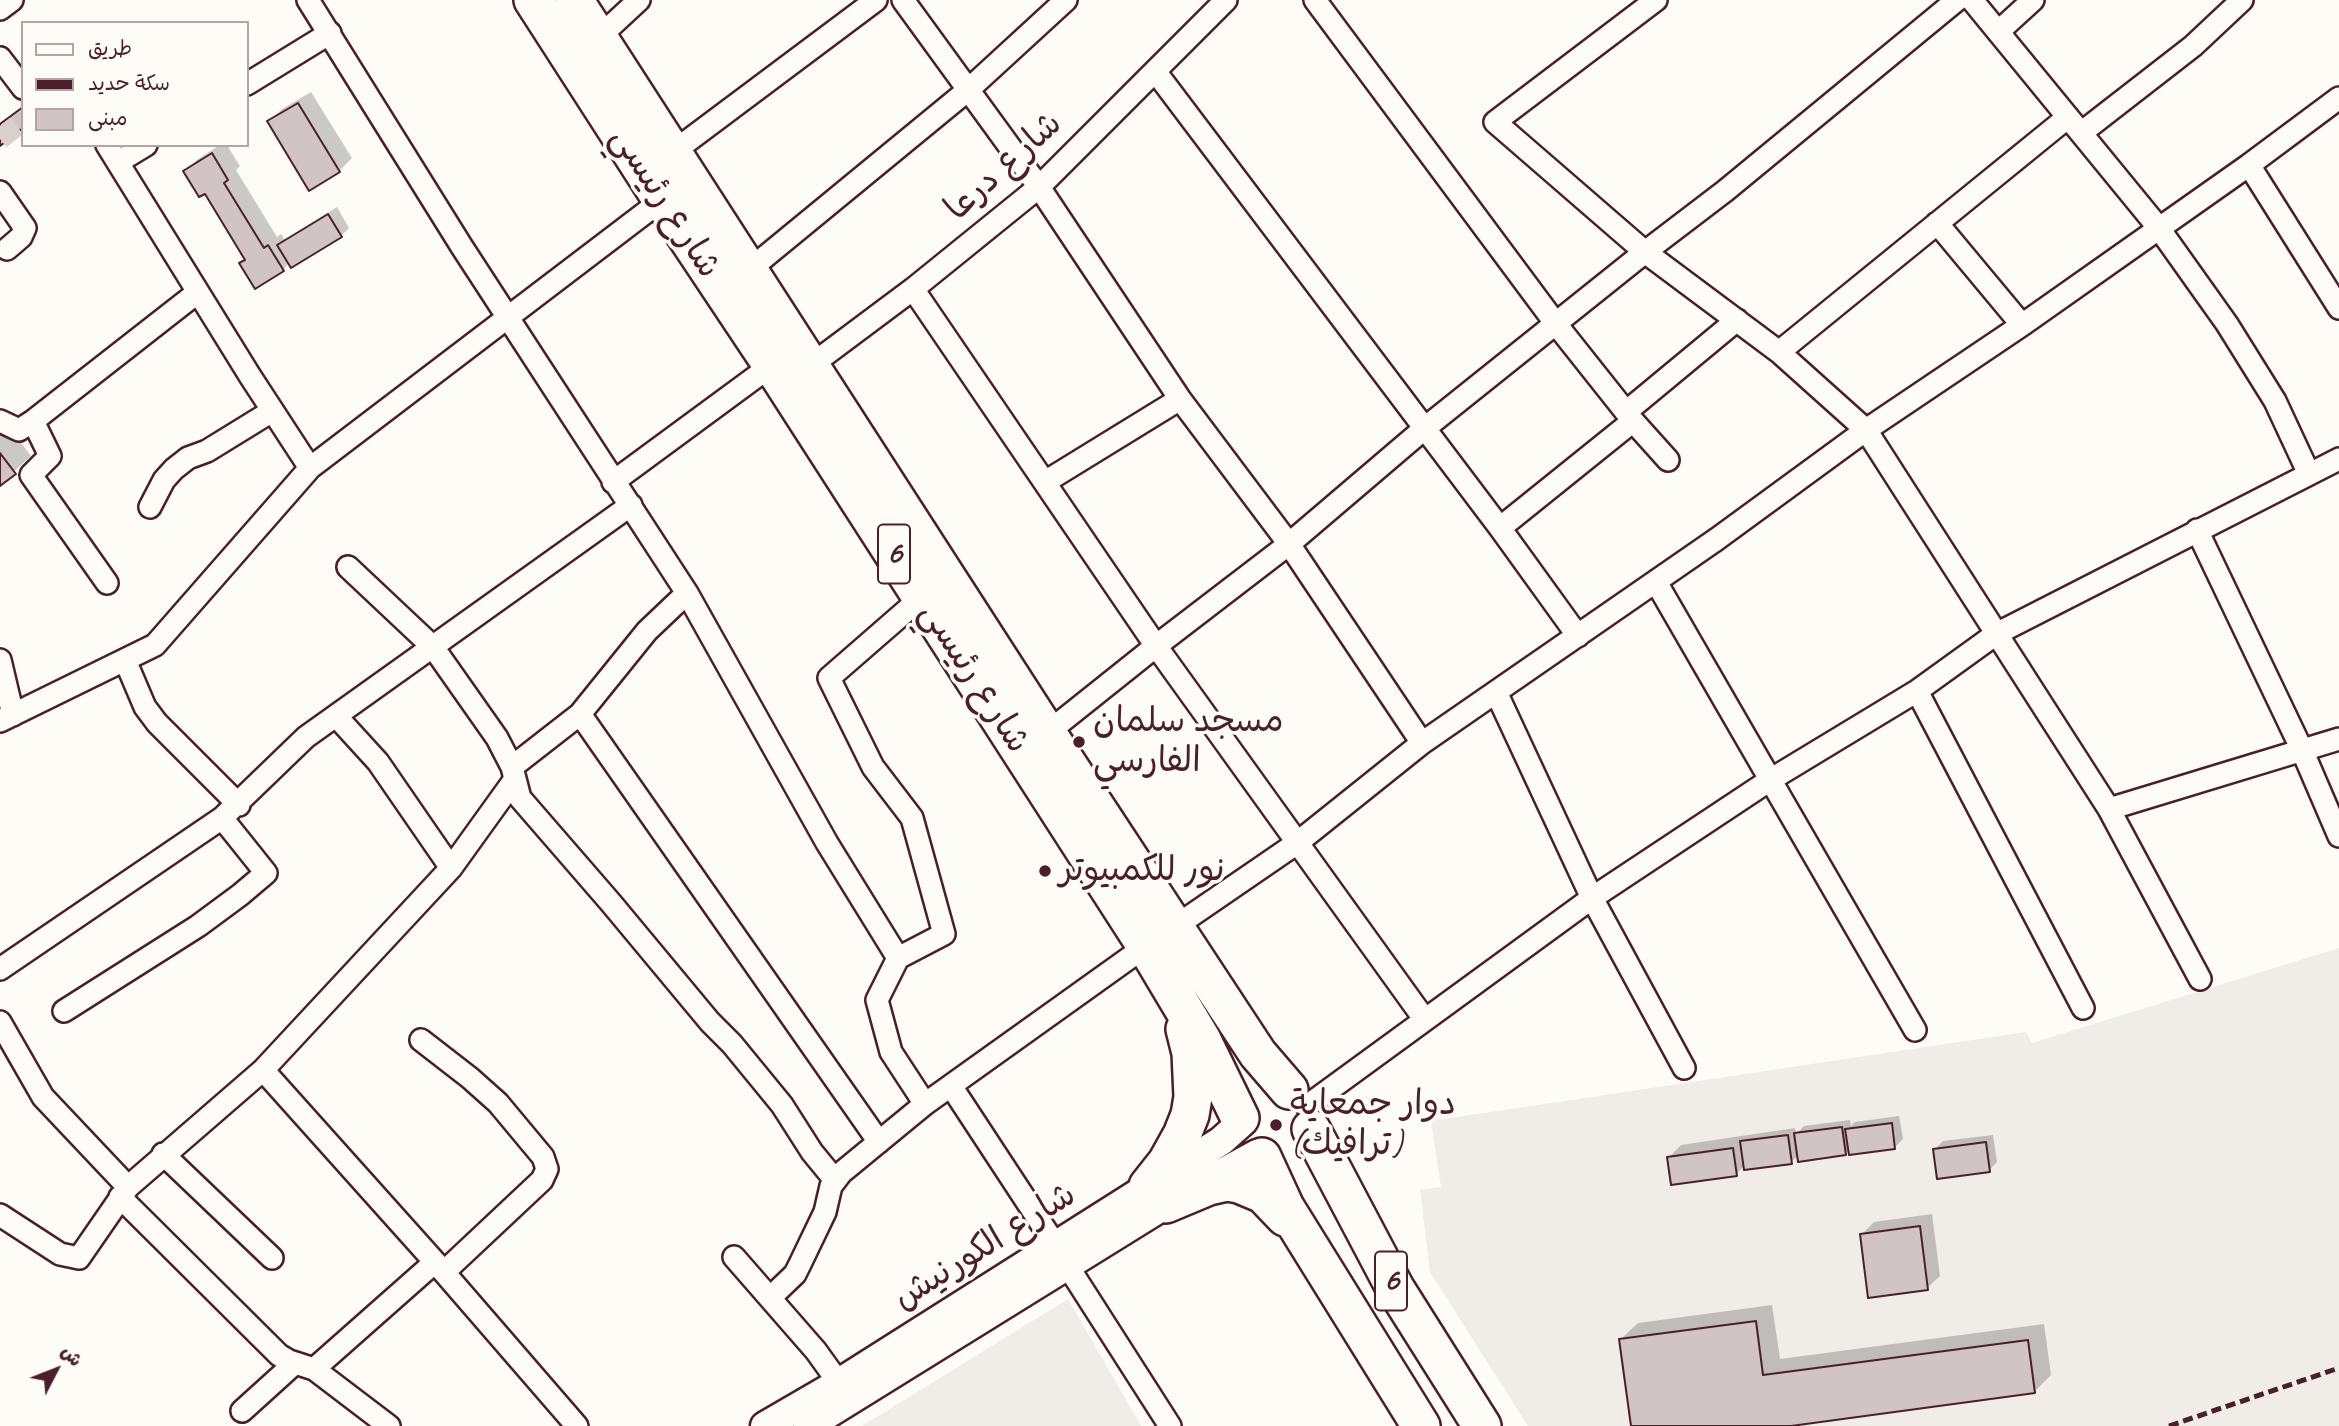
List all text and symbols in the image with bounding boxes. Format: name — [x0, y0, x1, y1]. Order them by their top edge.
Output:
legend — [21, 21, 248, 147]
text: طريق — [88, 35, 132, 61]
text: سكة حديد — [88, 70, 170, 96]
street label: شارع درعا — [937, 103, 1071, 231]
text: مبنى — [88, 105, 127, 131]
street label: شارع رئيسي — [601, 120, 729, 286]
road number: 6 — [878, 524, 910, 583]
street label: شارع رئيسي — [910, 595, 1038, 761]
place label: مسجد سلمان الفارسي — [1093, 701, 1284, 783]
marker: مسجد سلمان الفارسي — [1071, 734, 1087, 750]
place label: نور للكمبيوتر — [1059, 850, 1225, 892]
marker: نور للكمبيوتر — [1037, 863, 1053, 879]
place label: دوار جمعاية (ترافيك) — [1290, 1084, 1456, 1166]
marker: دوار جمعاية (ترافيك) — [1268, 1117, 1284, 1133]
street label: شارع الكورنيش — [886, 1174, 1084, 1320]
road number: 6 — [1375, 1252, 1407, 1310]
north arrow — [21, 1335, 91, 1405]
text: ش — [56, 1340, 88, 1372]

